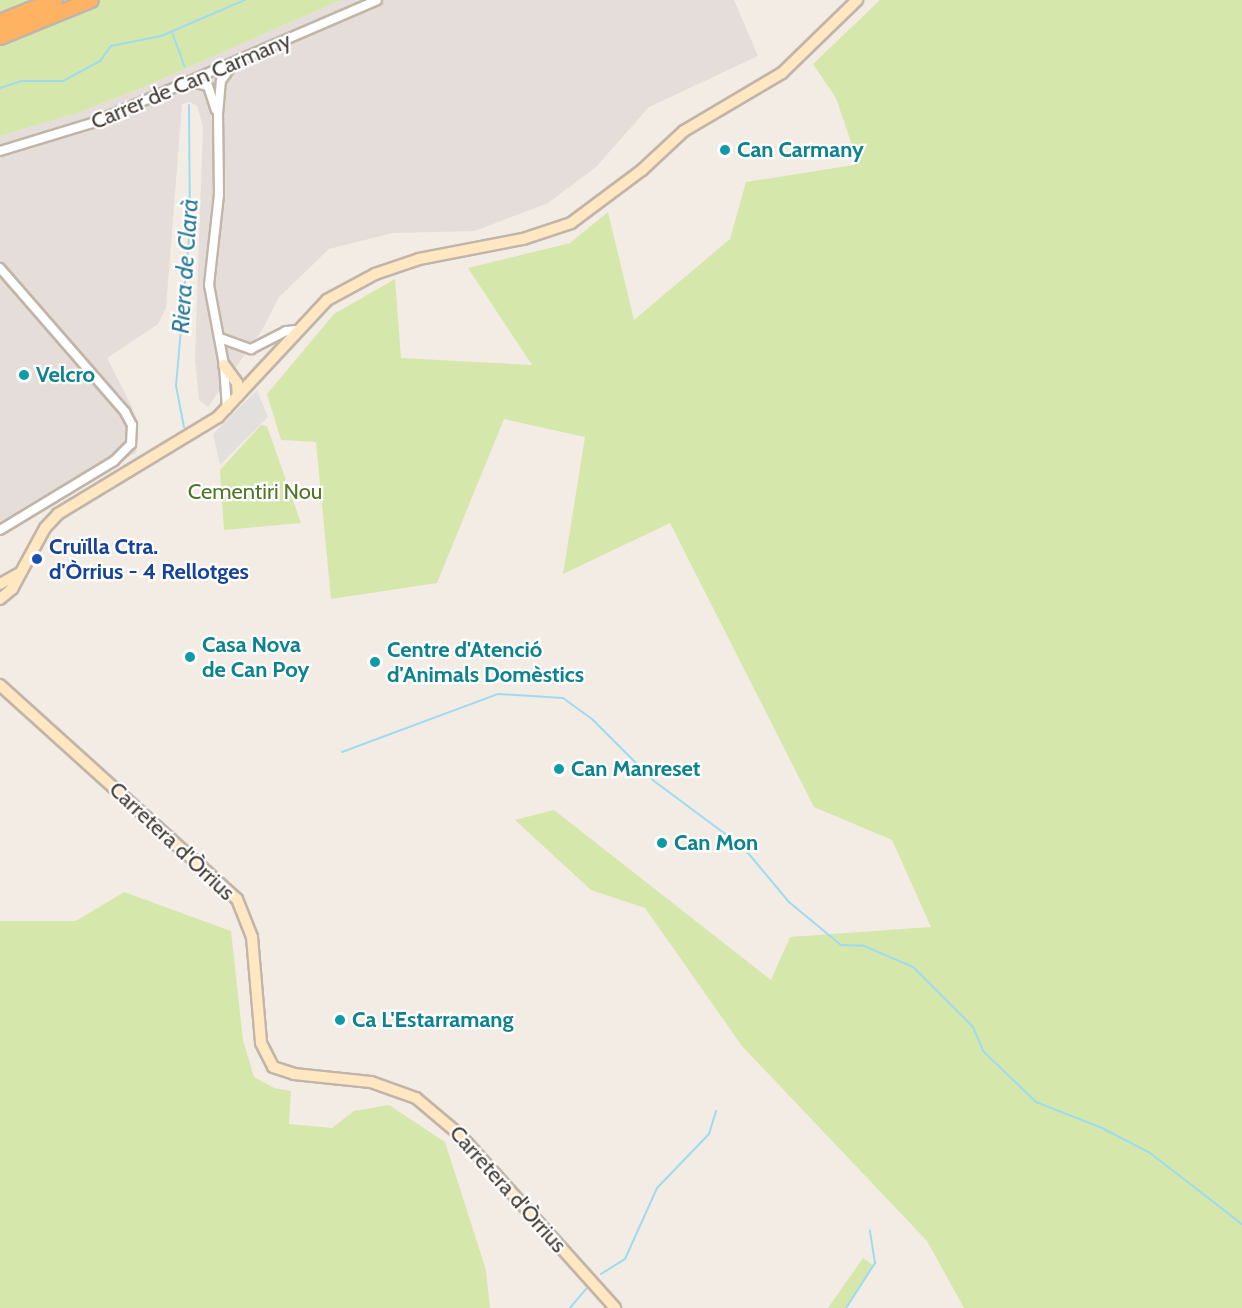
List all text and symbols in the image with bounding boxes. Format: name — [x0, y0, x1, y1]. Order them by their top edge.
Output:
street label: Carrer de Can Carmany — [87, 27, 295, 135]
place label: Can Carmany — [737, 137, 864, 163]
marker: Can Carmany — [718, 143, 732, 157]
water label: Riera de Clarà — [166, 198, 204, 334]
place label: Velcro — [36, 362, 95, 388]
marker: Velcro — [17, 368, 31, 382]
park label: Cementiri Nou — [188, 479, 322, 505]
place label: Cruïlla Ctra. d'Òrrius - 4 Rellotges — [49, 533, 249, 584]
marker: Cruïlla Ctra. d'Òrrius - 4 Rellotges — [30, 552, 44, 566]
place label: Casa Nova de Can Poy — [202, 631, 309, 682]
place label: Centre d'Atenció d'Animals Domèstics — [387, 636, 584, 688]
marker: Casa Nova de Can Poy — [183, 650, 197, 664]
marker: Centre d'Atenció d'Animals Domèstics — [368, 655, 382, 669]
place label: Can Manreset — [571, 756, 700, 782]
marker: Can Manreset — [552, 762, 566, 776]
street label: Carretera d'Òrrius — [104, 776, 240, 906]
place label: Can Mon — [674, 830, 758, 856]
marker: Can Mon — [655, 836, 669, 850]
place label: Ca L'Estarramang — [352, 1007, 514, 1033]
marker: Ca L'Estarramang — [333, 1013, 347, 1027]
street label: Carretera d'Òrrius — [444, 1120, 572, 1258]

